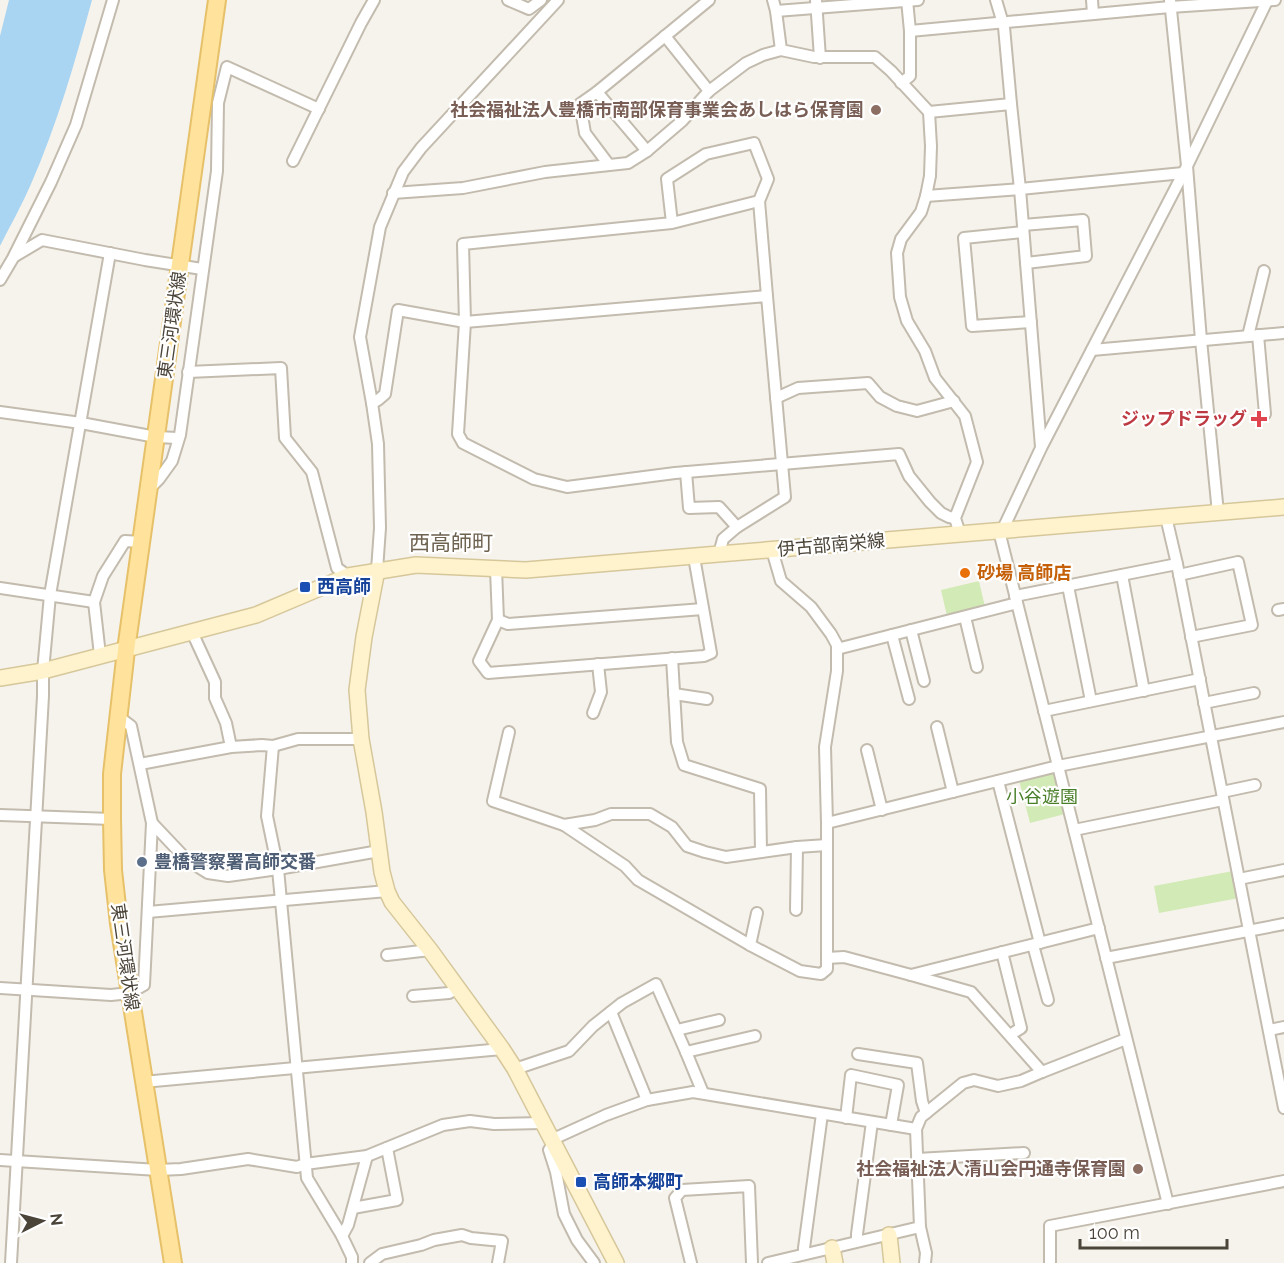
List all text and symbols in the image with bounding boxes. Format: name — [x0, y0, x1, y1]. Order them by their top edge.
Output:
place label: 社会福祉法人豊橋市南部保育事業会あしはら保育園 — [450, 99, 864, 120]
marker: 社会福祉法人豊橋市南部保育事業会あしはら保育園 — [869, 103, 883, 117]
street label: 東三河環状線 — [154, 270, 189, 380]
place label: ジップドラッグ — [1121, 408, 1247, 429]
marker: ジップドラッグ — [1252, 412, 1266, 426]
street label: 伊古部南栄線 — [776, 529, 886, 560]
district label: 西高師町 — [409, 530, 493, 555]
place label: 砂場 高師店 — [977, 562, 1071, 583]
marker: 砂場 高師店 — [958, 566, 972, 580]
place label: 西高師 — [317, 576, 371, 597]
marker: 西高師 — [298, 580, 312, 594]
park label: 小谷遊園 — [1006, 786, 1078, 807]
place label: 豊橋警察署高師交番 — [154, 851, 316, 872]
marker: 豊橋警察署高師交番 — [135, 855, 149, 869]
street label: 東三河環状線 — [108, 902, 143, 1012]
place label: 社会福祉法人清山会円通寺保育園 — [856, 1158, 1126, 1179]
marker: 社会福祉法人清山会円通寺保育園 — [1131, 1162, 1145, 1176]
place label: 高師本郷町 — [593, 1171, 683, 1192]
marker: 高師本郷町 — [574, 1175, 588, 1189]
north arrow — [12, 1191, 72, 1251]
text: N — [46, 1212, 67, 1227]
scale bar — [1080, 1212, 1227, 1250]
text: 100 m — [1089, 1222, 1140, 1243]

